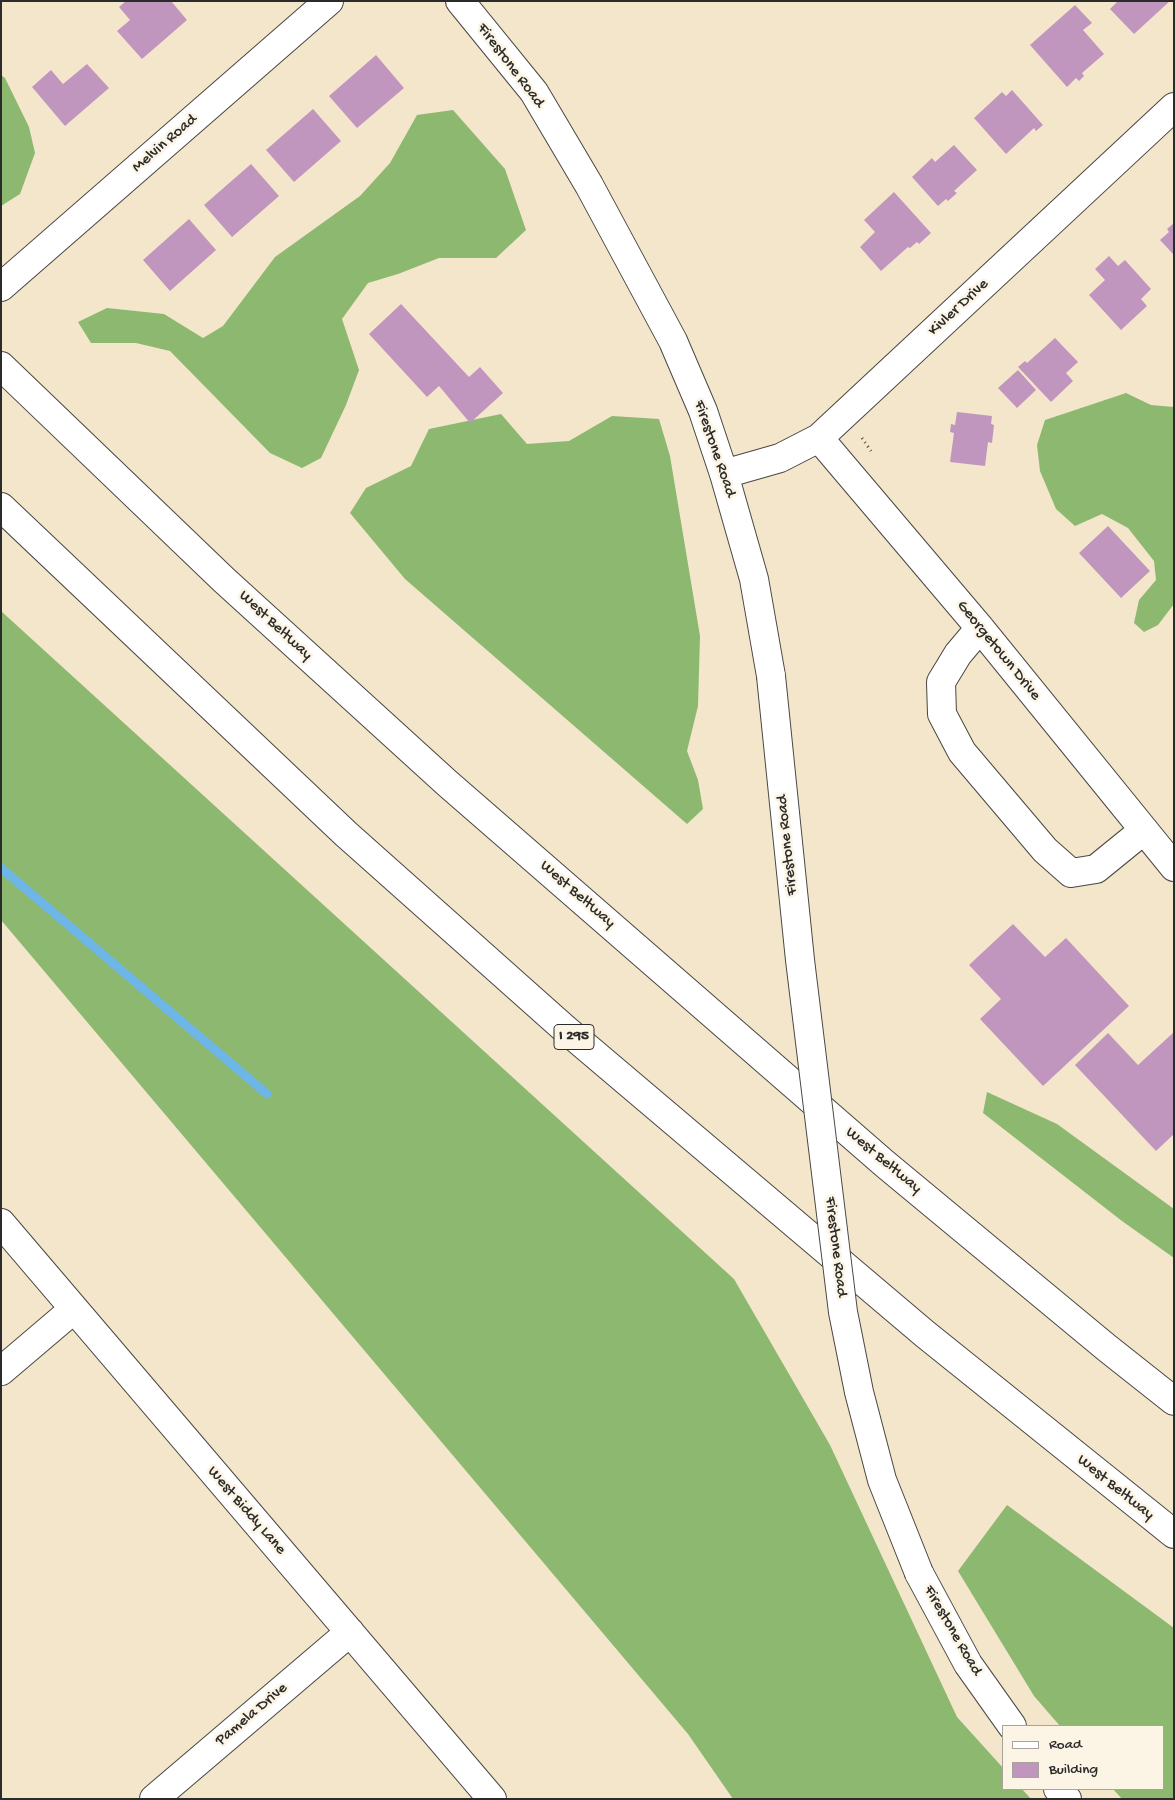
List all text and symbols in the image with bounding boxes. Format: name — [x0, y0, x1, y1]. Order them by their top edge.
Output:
street label: Firestone Road — [472, 20, 548, 112]
street label: Melvin Road — [129, 111, 201, 177]
street label: Kivler Drive — [925, 275, 993, 341]
street label: Firestone Road — [688, 398, 740, 500]
street label: West Beltway — [234, 587, 316, 665]
street label: Georgetown Drive — [952, 597, 1044, 705]
street label: Firestone Road — [773, 794, 803, 896]
street label: West Beltway — [535, 857, 619, 933]
road number: I 295 — [554, 1024, 594, 1050]
street label: West Beltway — [841, 1124, 925, 1198]
street label: Firestone Road — [819, 1196, 851, 1298]
street label: West Beltway — [1073, 1451, 1157, 1525]
street label: West Biddy Lane — [202, 1463, 290, 1559]
street label: Firestone Road — [918, 1583, 986, 1679]
street label: Pamela Drive — [212, 1679, 292, 1751]
legend — [1002, 1725, 1165, 1790]
text: Road — [1049, 1736, 1082, 1754]
text: Building — [1049, 1761, 1098, 1779]

